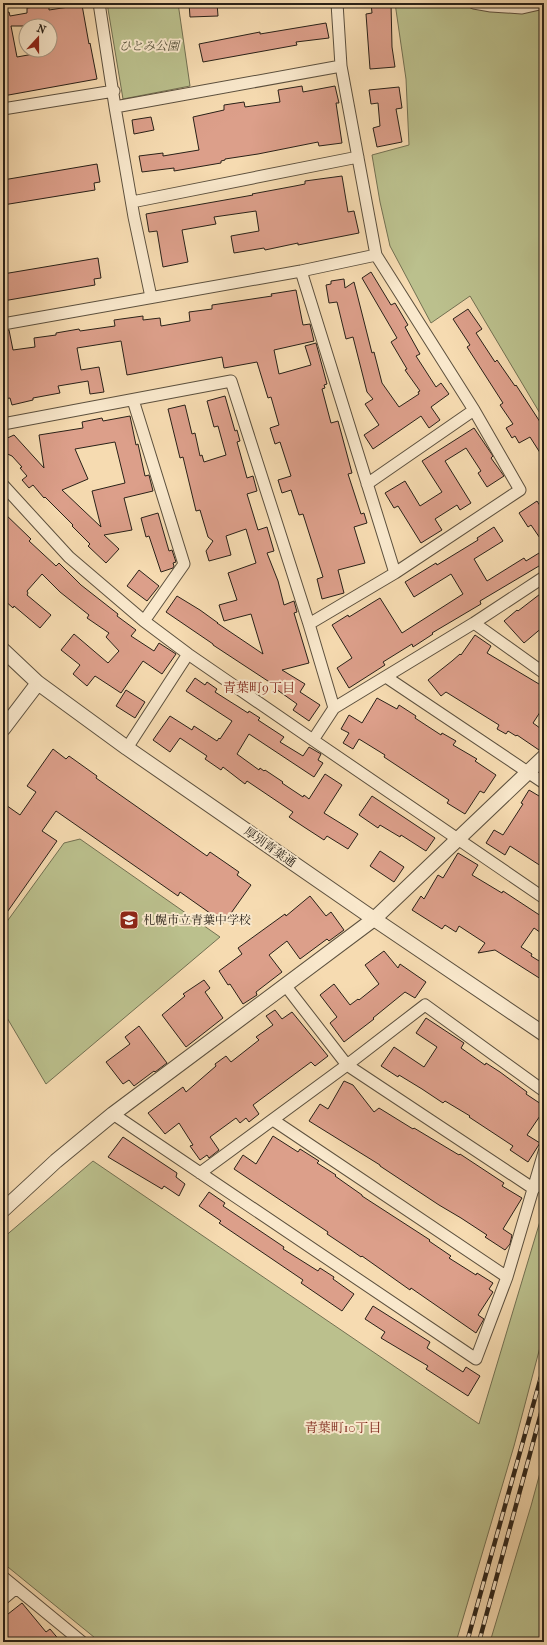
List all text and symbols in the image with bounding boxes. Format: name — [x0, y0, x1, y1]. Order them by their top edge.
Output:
north arrow — [18, 18, 58, 58]
text: N — [35, 22, 48, 37]
park label: ひとみ公園 — [119, 39, 181, 53]
district label: 青葉町9丁目 — [223, 680, 295, 695]
street label: 厚別青葉通 — [241, 824, 299, 870]
school or university icon: 札幌市立青葉中学校 — [118, 909, 140, 931]
place label: 札幌市立青葉中学校 — [143, 913, 251, 927]
district label: 青葉町10丁目 — [305, 1420, 381, 1435]

